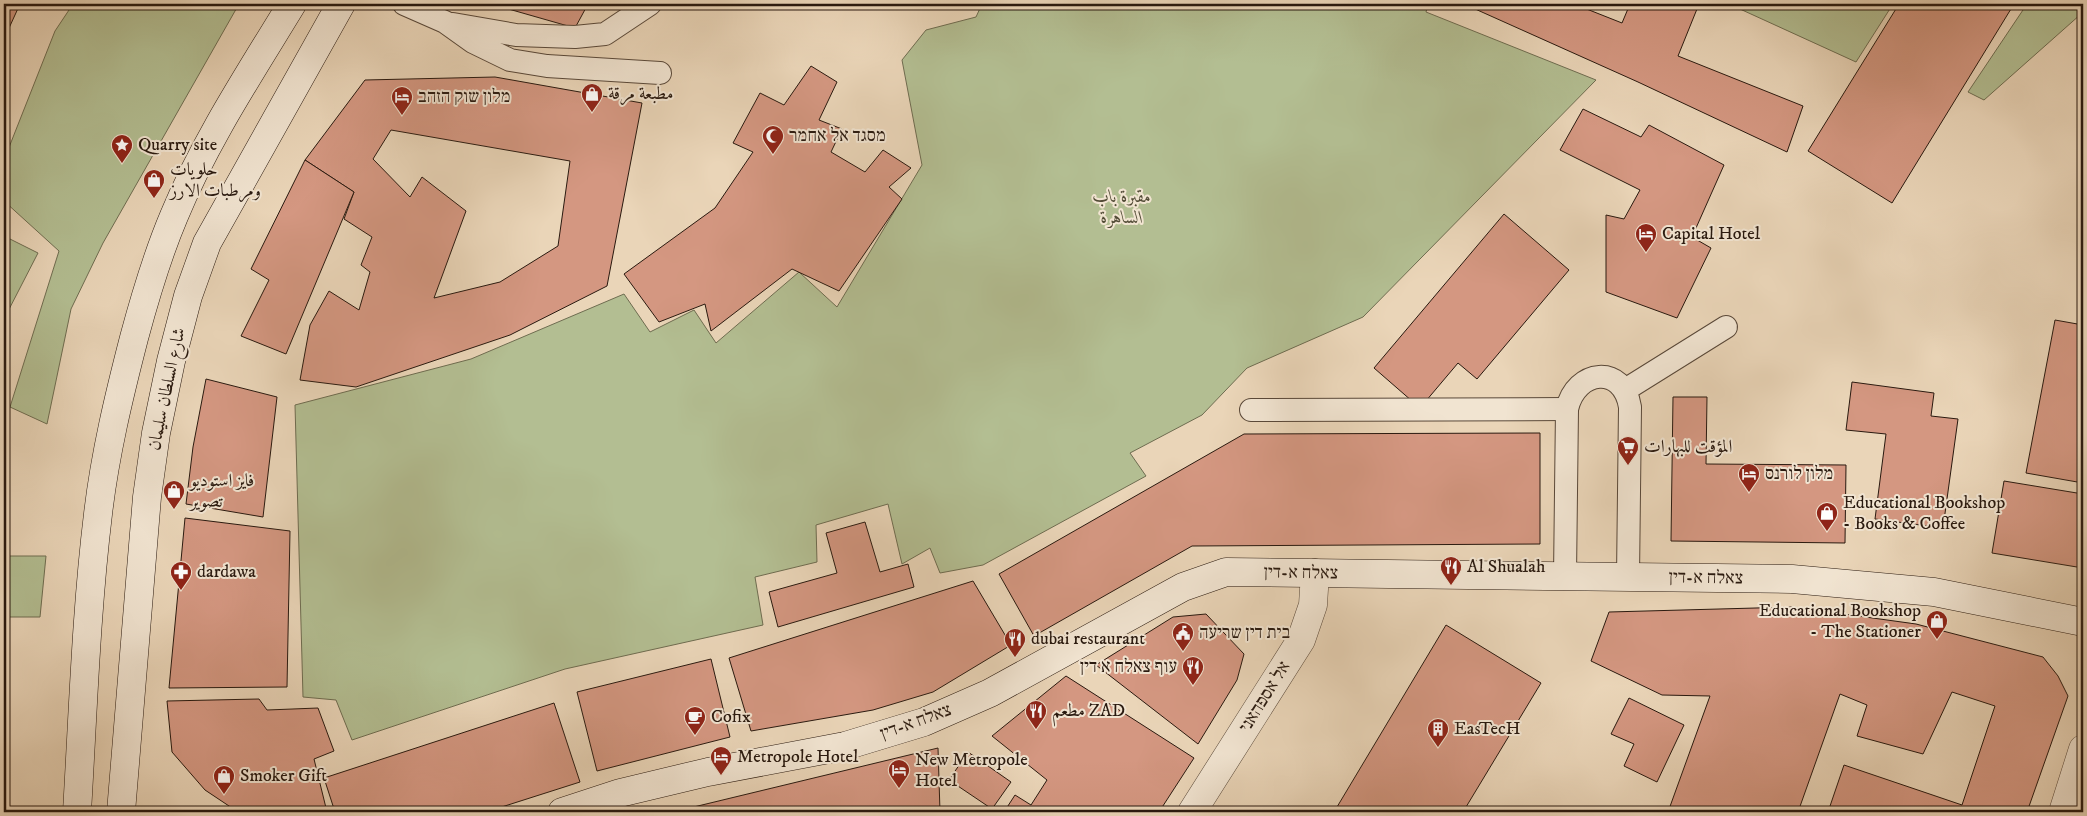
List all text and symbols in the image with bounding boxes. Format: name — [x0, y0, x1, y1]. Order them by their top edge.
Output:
shop icon: مطبعة مرقة — [580, 82, 604, 113]
place label: مطبعة مرقة — [608, 83, 673, 106]
hotel icon: מלון שוק הזהב — [390, 85, 414, 116]
place label: מלון שוק הזהב — [418, 86, 510, 108]
mosque icon: מסגד אל אחמר — [761, 124, 785, 155]
place label: מסגד אל אחמר — [789, 125, 886, 147]
place icon: Quarry site — [110, 133, 134, 164]
place label: Quarry site — [138, 134, 217, 156]
place label: حلويات ومرطبات الارز — [168, 159, 261, 203]
shop icon: حلويات ومرطبات الارز — [142, 168, 166, 199]
park label: مقبرة باب الساهرة — [1093, 186, 1151, 229]
hotel icon: Capital Hotel — [1634, 222, 1658, 253]
place label: Capital Hotel — [1662, 223, 1761, 245]
street label: شارع السلطان سليمان — [143, 326, 194, 453]
supermarket icon: المؤقت للبهارات — [1616, 435, 1640, 466]
place label: المؤقت للبهارات — [1644, 436, 1733, 458]
hotel icon: מלון לורנס — [1737, 462, 1761, 493]
place label: מלון לורנס — [1765, 463, 1833, 485]
place label: فايز استوديو تصوير — [188, 470, 254, 513]
shop icon: فايز استوديو تصوير — [162, 479, 186, 510]
place label: Educational Bookshop - Books & Coffee — [1843, 492, 2005, 535]
shop icon: Educational Bookshop - Books & Coffee — [1815, 501, 1839, 532]
restaurant icon: Al Shualah — [1439, 555, 1463, 586]
place label: Al Shualah — [1467, 556, 1546, 578]
pharmacy icon: dardawa — [169, 560, 193, 591]
place label: dardawa — [197, 561, 256, 583]
street label: צאלח א-דין — [1264, 561, 1338, 585]
street label: צאלח א-דין — [1669, 566, 1743, 590]
place label: Educational Bookshop - The Stationer — [1759, 600, 1921, 643]
shop icon: Educational Bookshop - The Stationer — [1925, 609, 1949, 640]
public building icon: בית דין שריעה — [1171, 621, 1195, 652]
place label: בית דין שריעה — [1199, 622, 1291, 644]
restaurant icon: dubai restaurant — [1003, 627, 1027, 658]
place label: dubai restaurant — [1031, 628, 1145, 650]
restaurant icon: עוף צאלח א דין — [1181, 655, 1205, 686]
place label: עוף צאלח א דין — [1080, 656, 1177, 678]
street label: אל אספהאני — [1234, 657, 1296, 737]
street label: צאלח א-דין — [877, 699, 955, 745]
restaurant icon: مطعم ZAD — [1024, 699, 1048, 730]
place label: مطعم ZAD — [1052, 700, 1125, 727]
cafe icon: Cofix — [683, 705, 707, 736]
place label: Cofix — [711, 706, 751, 728]
building icon: EasTecH — [1426, 717, 1450, 748]
place label: EasTecH — [1454, 718, 1521, 740]
hotel icon: Metropole Hotel — [709, 745, 733, 776]
place label: Metropole Hotel — [737, 746, 859, 768]
place label: New Metropole Hotel — [915, 749, 1028, 792]
hotel icon: New Metropole Hotel — [887, 758, 911, 789]
shop icon: Smoker Gift — [212, 764, 236, 795]
place label: Smoker Gift — [240, 765, 327, 787]

